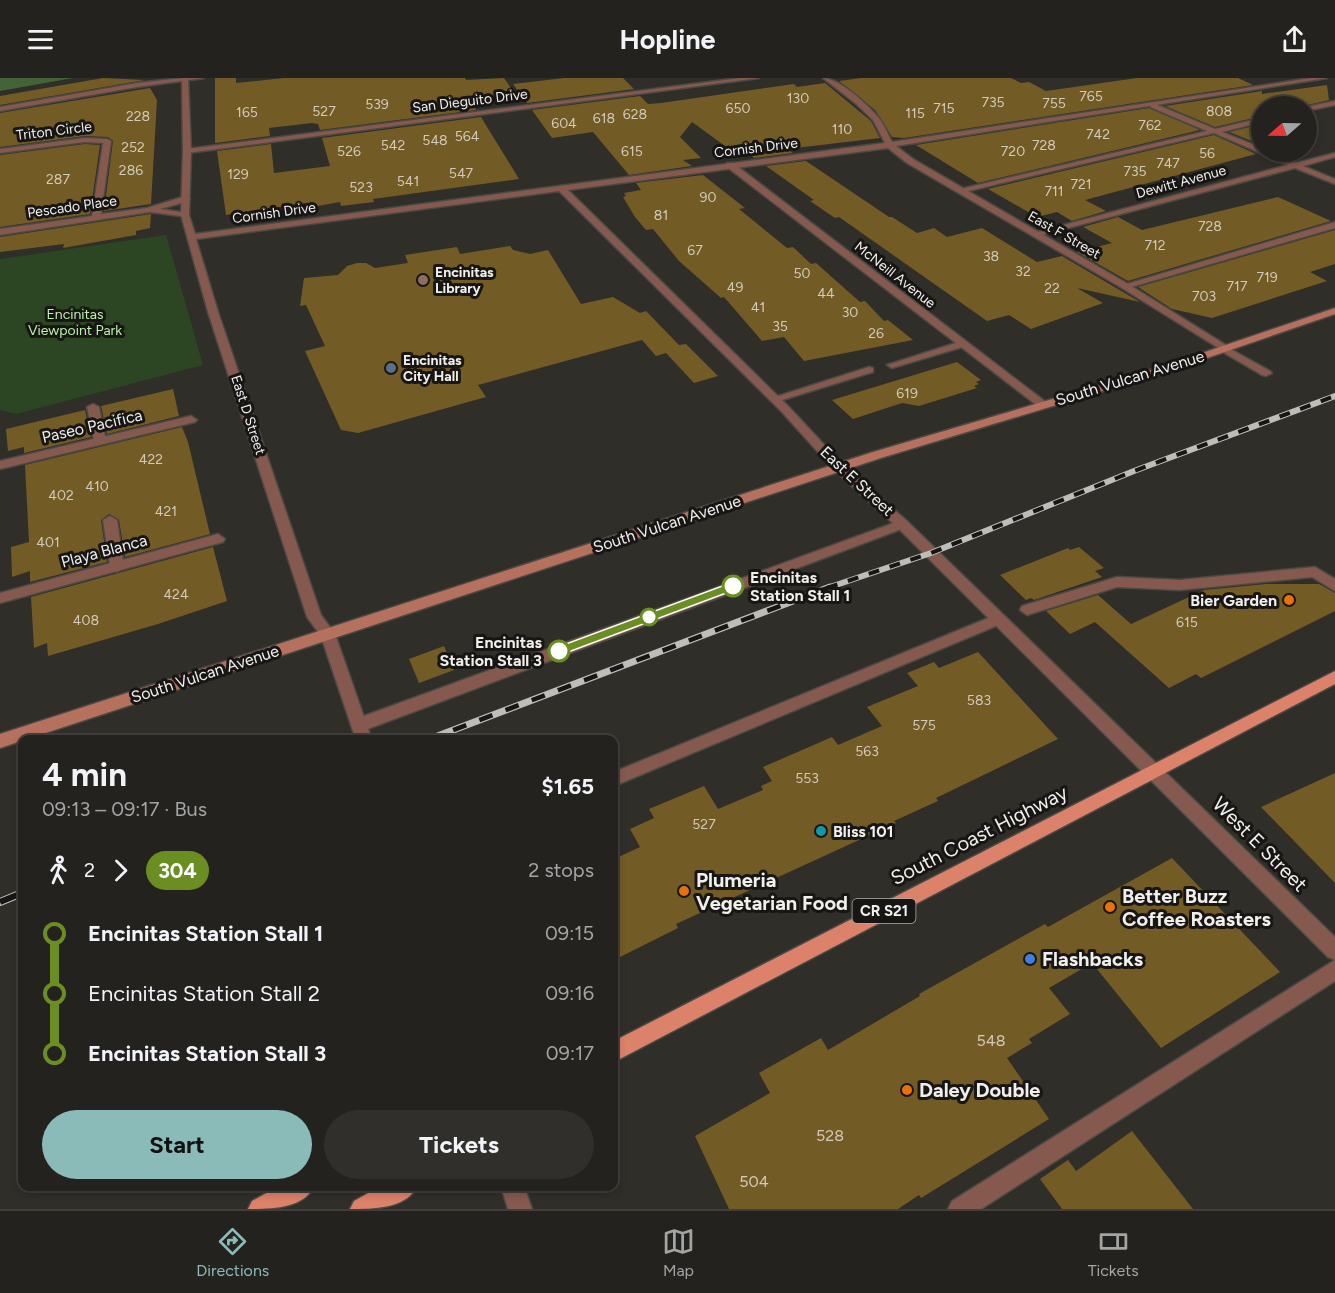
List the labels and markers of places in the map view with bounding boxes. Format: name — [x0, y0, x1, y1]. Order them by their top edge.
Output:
place label: Encinitas Library — [435, 264, 494, 297]
marker: Encinitas Library — [416, 273, 430, 287]
place label: Encinitas City Hall — [403, 352, 462, 385]
marker: Encinitas City Hall — [384, 361, 398, 375]
place label: Encinitas Station Stall 1 — [750, 568, 850, 605]
marker: Encinitas Station Stall 1 — [722, 575, 744, 597]
place label: Bier Garden — [1190, 591, 1277, 610]
marker: Bier Garden — [1282, 593, 1296, 607]
unlabelled marker — [640, 608, 658, 626]
place label: Encinitas Station Stall 3 — [440, 633, 543, 670]
marker: Encinitas Station Stall 3 — [548, 640, 570, 662]
place label: Bliss 101 — [833, 822, 894, 841]
marker: Bliss 101 — [814, 824, 828, 838]
place label: Plumeria Vegetarian Food — [696, 868, 848, 915]
marker: Plumeria Vegetarian Food — [677, 884, 691, 898]
place label: Better Buzz Coffee Roasters — [1122, 884, 1271, 931]
marker: Better Buzz Coffee Roasters — [1103, 900, 1117, 914]
place label: Flashbacks — [1042, 947, 1143, 971]
marker: Flashbacks — [1023, 952, 1037, 966]
place label: Daley Double — [919, 1078, 1040, 1102]
marker: Daley Double — [900, 1083, 914, 1097]

